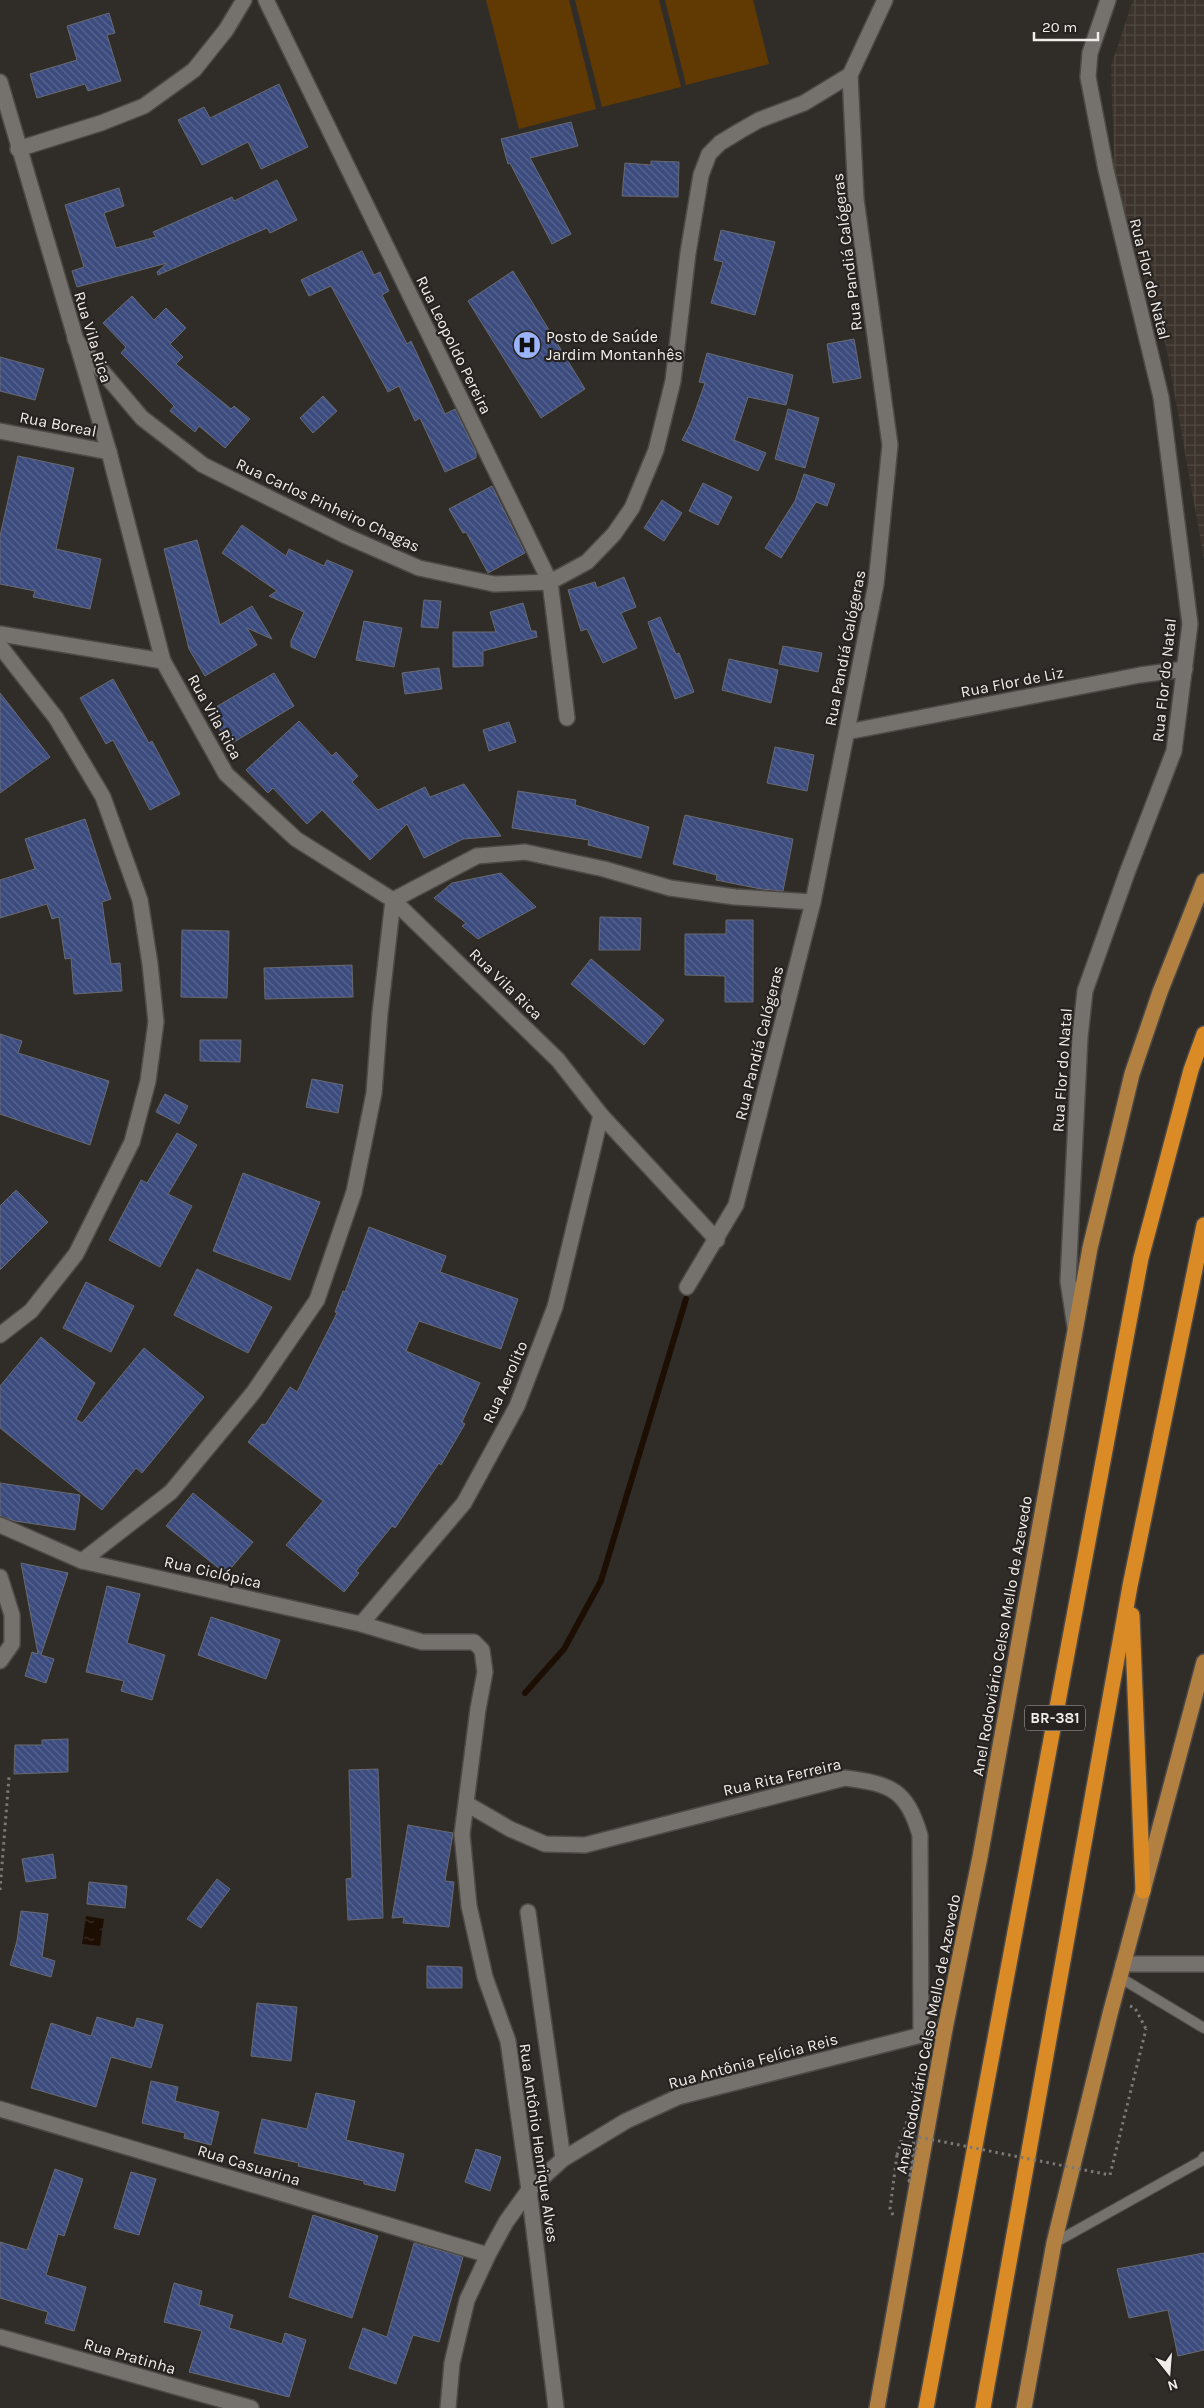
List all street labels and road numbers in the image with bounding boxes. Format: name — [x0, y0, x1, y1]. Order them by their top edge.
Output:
street label: Rua Pandiá Calógeras — [828, 172, 866, 332]
street label: Rua Flor do Natal — [1126, 216, 1174, 342]
street label: Rua Leopoldo Pereira — [412, 273, 496, 417]
street label: Rua Vila Rica — [70, 289, 116, 385]
street label: Rua Boreal — [18, 407, 98, 441]
street label: Rua Carlos Pinheiro Chagas — [233, 454, 423, 556]
street label: Rua Pandiá Calógeras — [821, 568, 869, 728]
street label: Rua Flor do Natal — [1148, 617, 1180, 743]
street label: Rua Flor de Liz — [959, 663, 1065, 701]
street label: Rua Vila Rica — [184, 671, 246, 763]
street label: Rua Vila Rica — [465, 944, 547, 1024]
street label: Rua Pandiá Calógeras — [731, 964, 787, 1122]
street label: Rua Flor do Natal — [1048, 1007, 1076, 1133]
street label: Rua Aerolito — [478, 1338, 532, 1426]
street label: Anel Rodoviário Celso Mello de Azevedo — [968, 1494, 1036, 1778]
street label: Rua Ciclópica — [162, 1552, 264, 1592]
road number: BR-381 — [1025, 1706, 1085, 1730]
street label: Rua Rita Ferreira — [721, 1754, 843, 1800]
street label: Anel Rodoviário Celso Mello de Azevedo — [892, 1893, 964, 2175]
street label: Rua Antônia Felícia Reis — [666, 2029, 840, 2093]
street label: Rua Antônio Henrique Alves — [516, 2042, 562, 2244]
street label: Rua Casuarina — [195, 2140, 303, 2190]
street label: Rua Pratinha — [82, 2334, 178, 2378]

